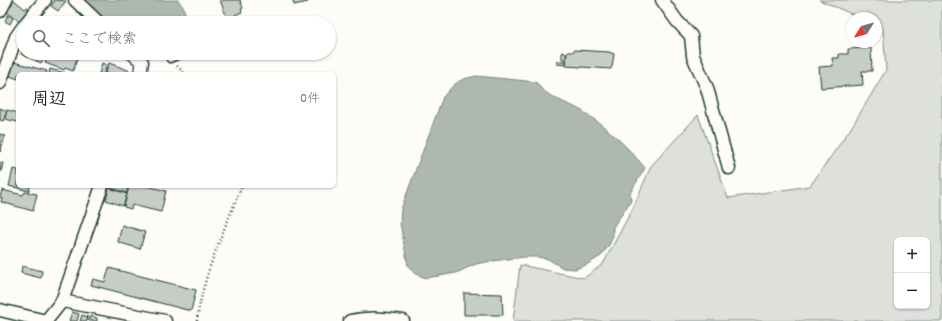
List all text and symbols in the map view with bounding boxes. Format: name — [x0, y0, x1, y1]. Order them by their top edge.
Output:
north arrow — [846, 12, 882, 48]
search box — [16, 16, 336, 60]
icon: search — [30, 27, 52, 49]
text: ここで検索 — [62, 29, 137, 51]
text: 周辺 — [32, 89, 66, 113]
text: 0件 — [300, 90, 320, 109]
map controls — [894, 237, 930, 309]
button: + — [894, 237, 930, 273]
button: − — [894, 273, 930, 309]

